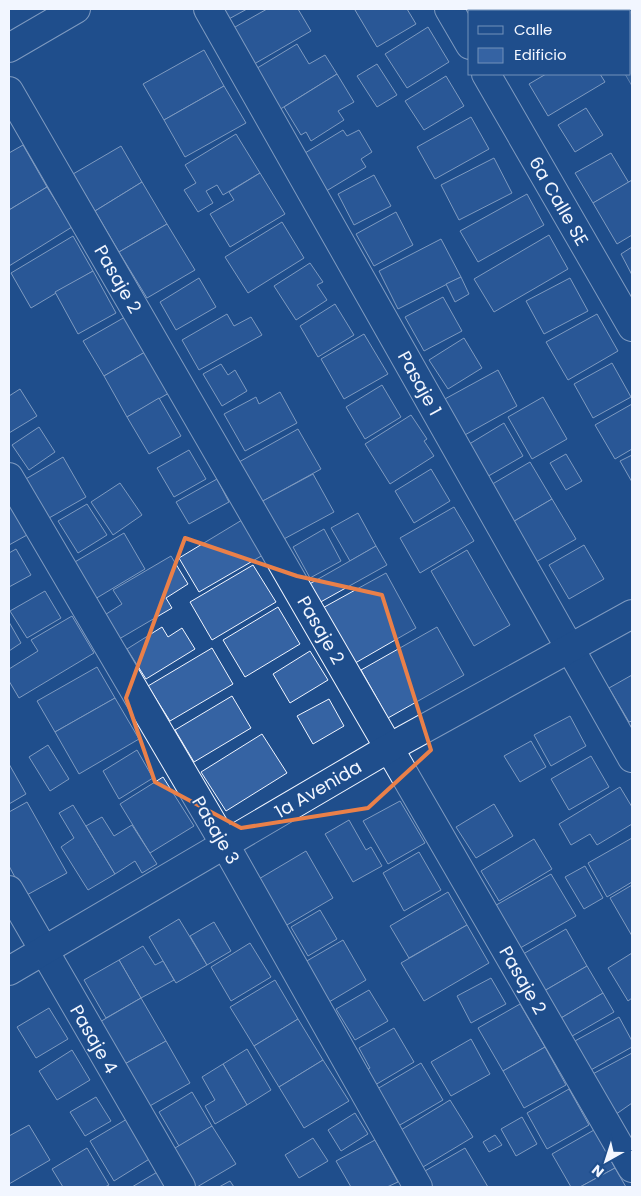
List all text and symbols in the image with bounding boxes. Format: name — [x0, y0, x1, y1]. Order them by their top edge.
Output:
legend — [468, 10, 631, 75]
text: Calle — [514, 19, 552, 40]
text: Edificio — [514, 44, 567, 65]
street label: 6a Calle SE — [523, 152, 595, 250]
street label: Pasaje 2 — [88, 240, 148, 318]
street label: Pasaje 1 — [392, 346, 448, 420]
street label: Pasaje 2 — [291, 591, 351, 669]
street label: 1a Avenida — [270, 754, 366, 824]
street label: Pasaje 3 — [186, 791, 246, 869]
street label: Pasaje 2 — [493, 941, 553, 1019]
street label: Pasaje 4 — [64, 1000, 124, 1078]
north arrow — [581, 1136, 631, 1186]
text: N — [587, 1160, 608, 1182]

